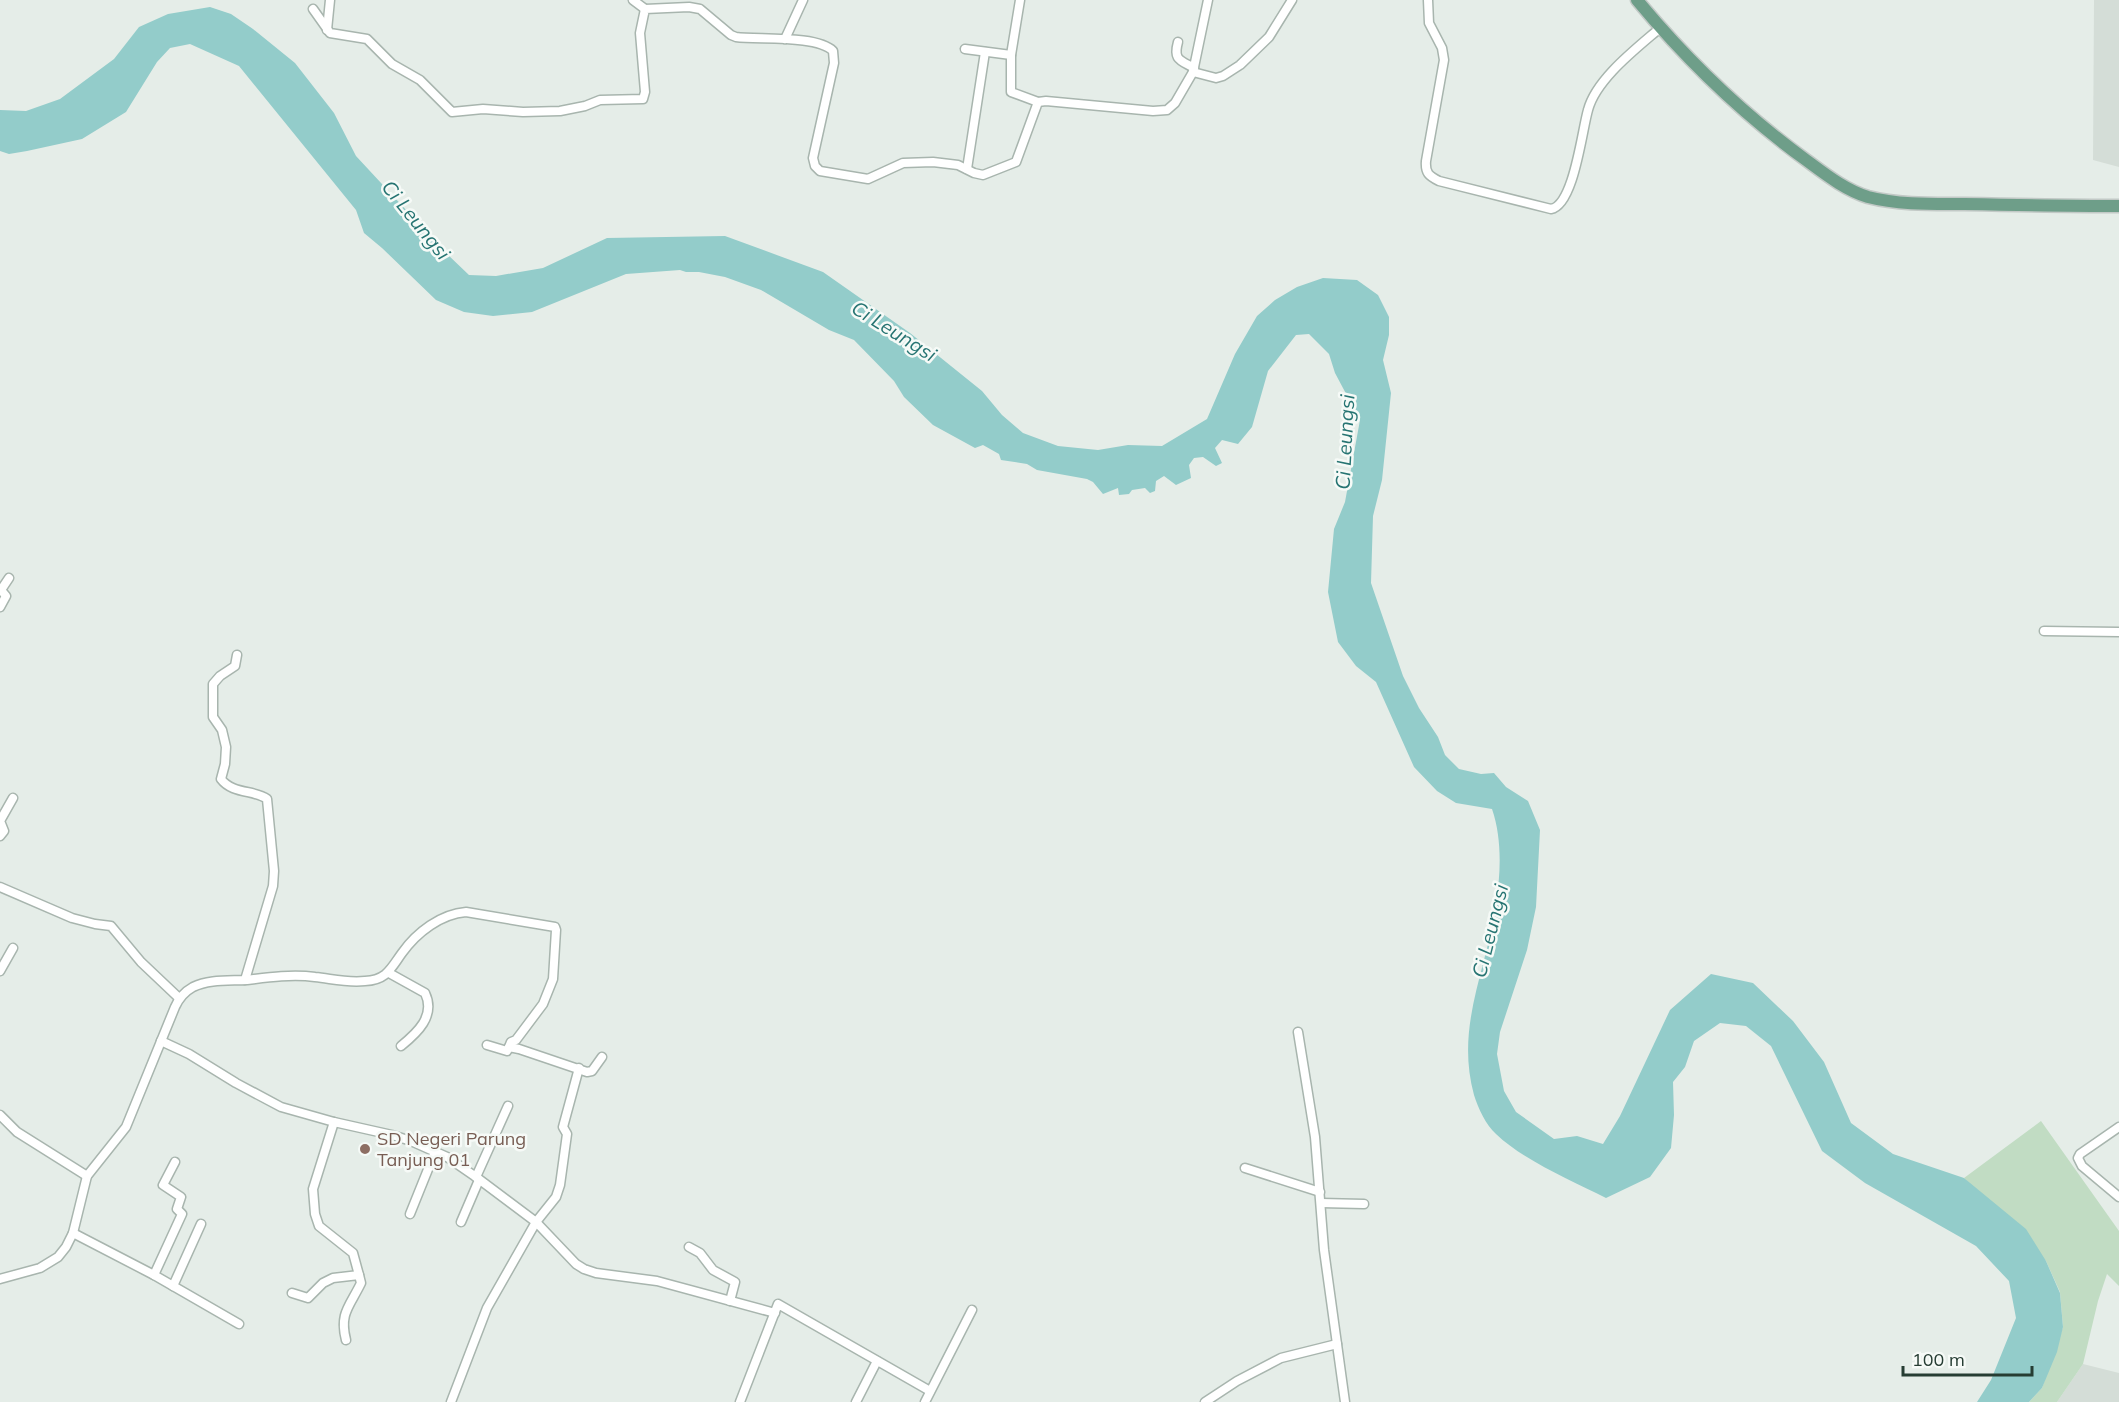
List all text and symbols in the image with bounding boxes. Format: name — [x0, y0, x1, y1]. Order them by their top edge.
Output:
water label: Ci Leungsi — [377, 175, 456, 265]
water label: Ci Leungsi — [847, 295, 942, 367]
water label: Ci Leungsi — [1330, 393, 1359, 490]
water label: Ci Leungsi — [1466, 881, 1513, 980]
place label: SD Negeri Parung Tanjung 01 — [377, 1127, 526, 1171]
marker: SD Negeri Parung Tanjung 01 — [358, 1142, 372, 1156]
scale bar — [1903, 1339, 2032, 1377]
text: 100 m — [1912, 1348, 1965, 1371]

